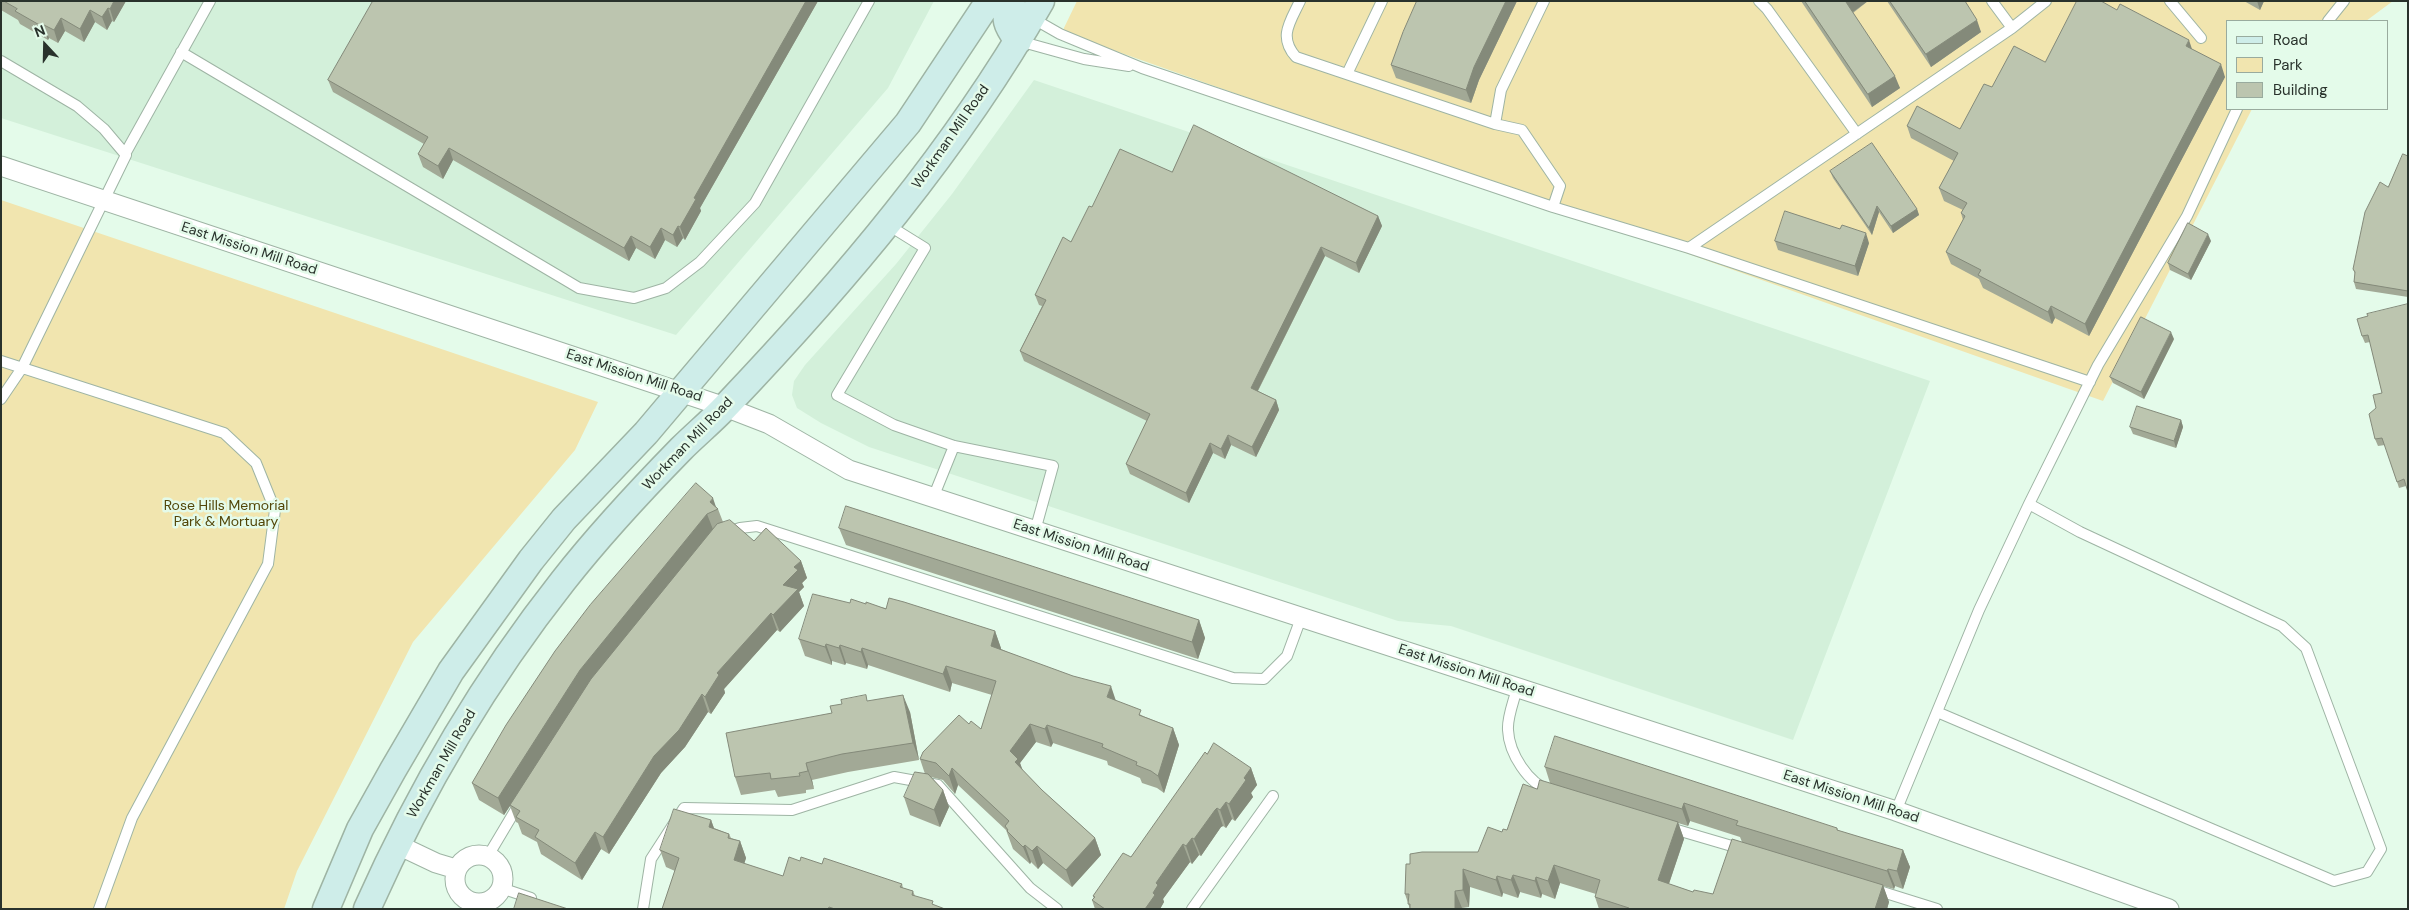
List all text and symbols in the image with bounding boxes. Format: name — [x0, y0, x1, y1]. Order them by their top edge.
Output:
north arrow — [20, 20, 70, 70]
legend — [2226, 20, 2389, 110]
text: N — [32, 21, 48, 41]
text: Road — [2273, 30, 2308, 50]
text: Park — [2273, 55, 2303, 75]
text: Building — [2273, 80, 2328, 100]
street label: Workman Mill Road — [909, 82, 993, 192]
street label: East Mission Mill Road — [179, 219, 319, 279]
street label: East Mission Mill Road — [564, 346, 704, 406]
street label: Workman Mill Road — [639, 394, 737, 494]
park label: Rose Hills Memorial Park & Mortuary — [164, 498, 288, 530]
street label: East Mission Mill Road — [1011, 516, 1151, 576]
street label: East Mission Mill Road — [1396, 641, 1536, 701]
street label: Workman Mill Road — [404, 707, 480, 821]
street label: East Mission Mill Road — [1781, 767, 1921, 827]

